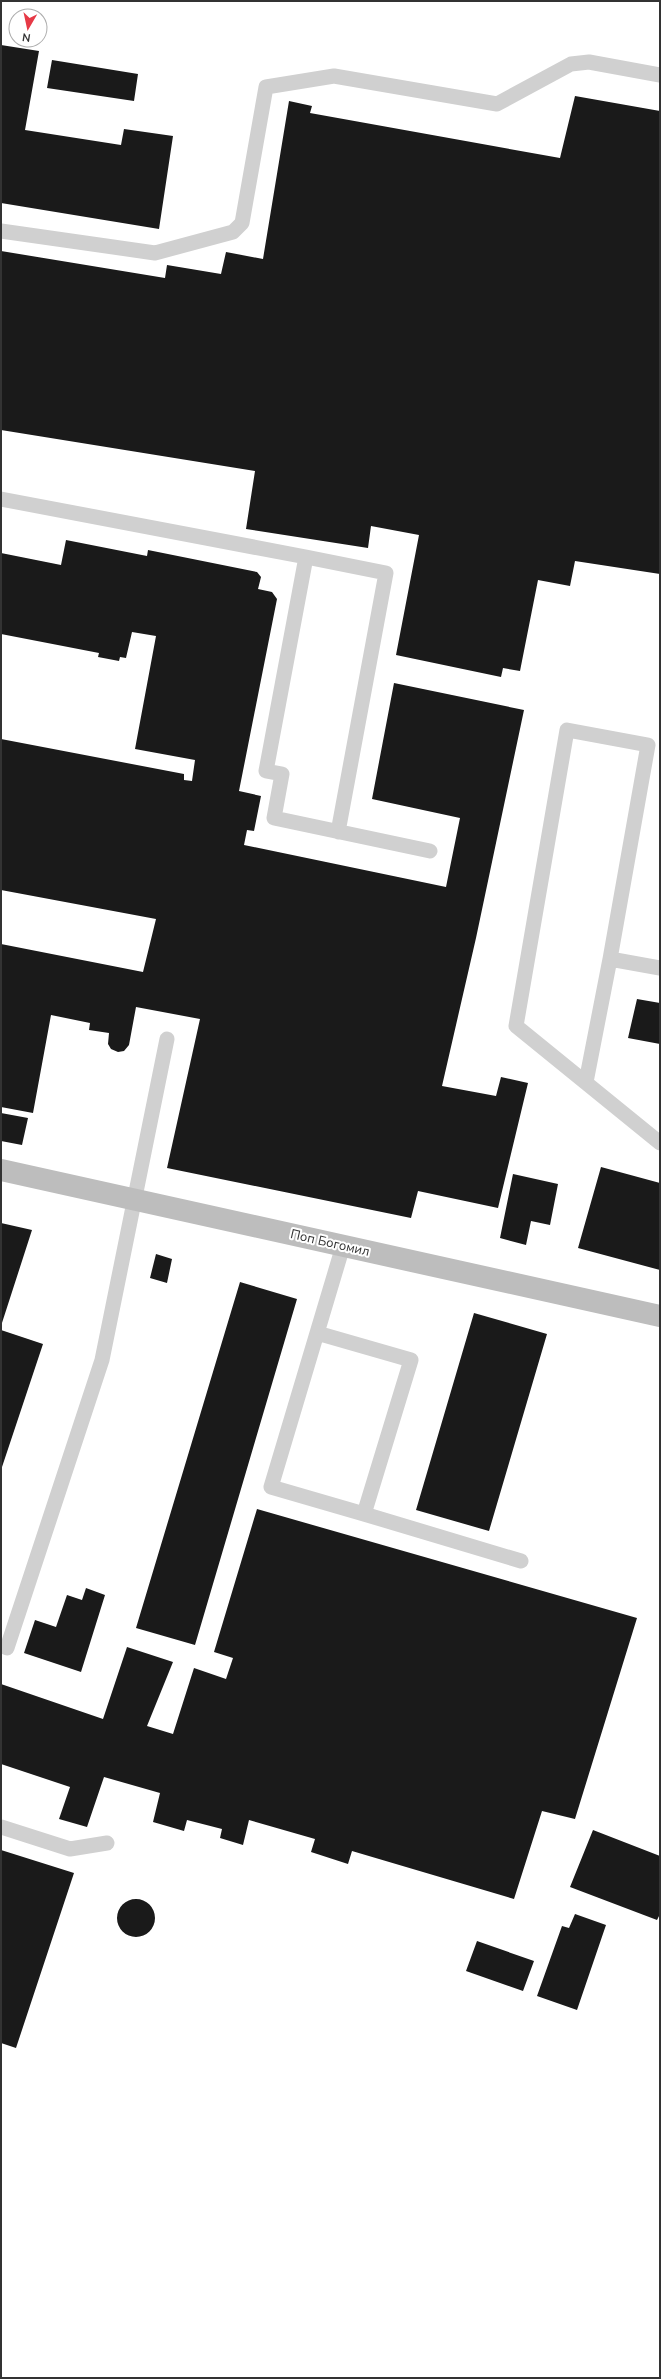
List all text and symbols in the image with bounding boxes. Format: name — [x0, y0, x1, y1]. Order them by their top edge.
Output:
north arrow — [8, 8, 48, 48]
text: N — [21, 29, 32, 45]
street label: Поп Богомил — [289, 1225, 371, 1261]

